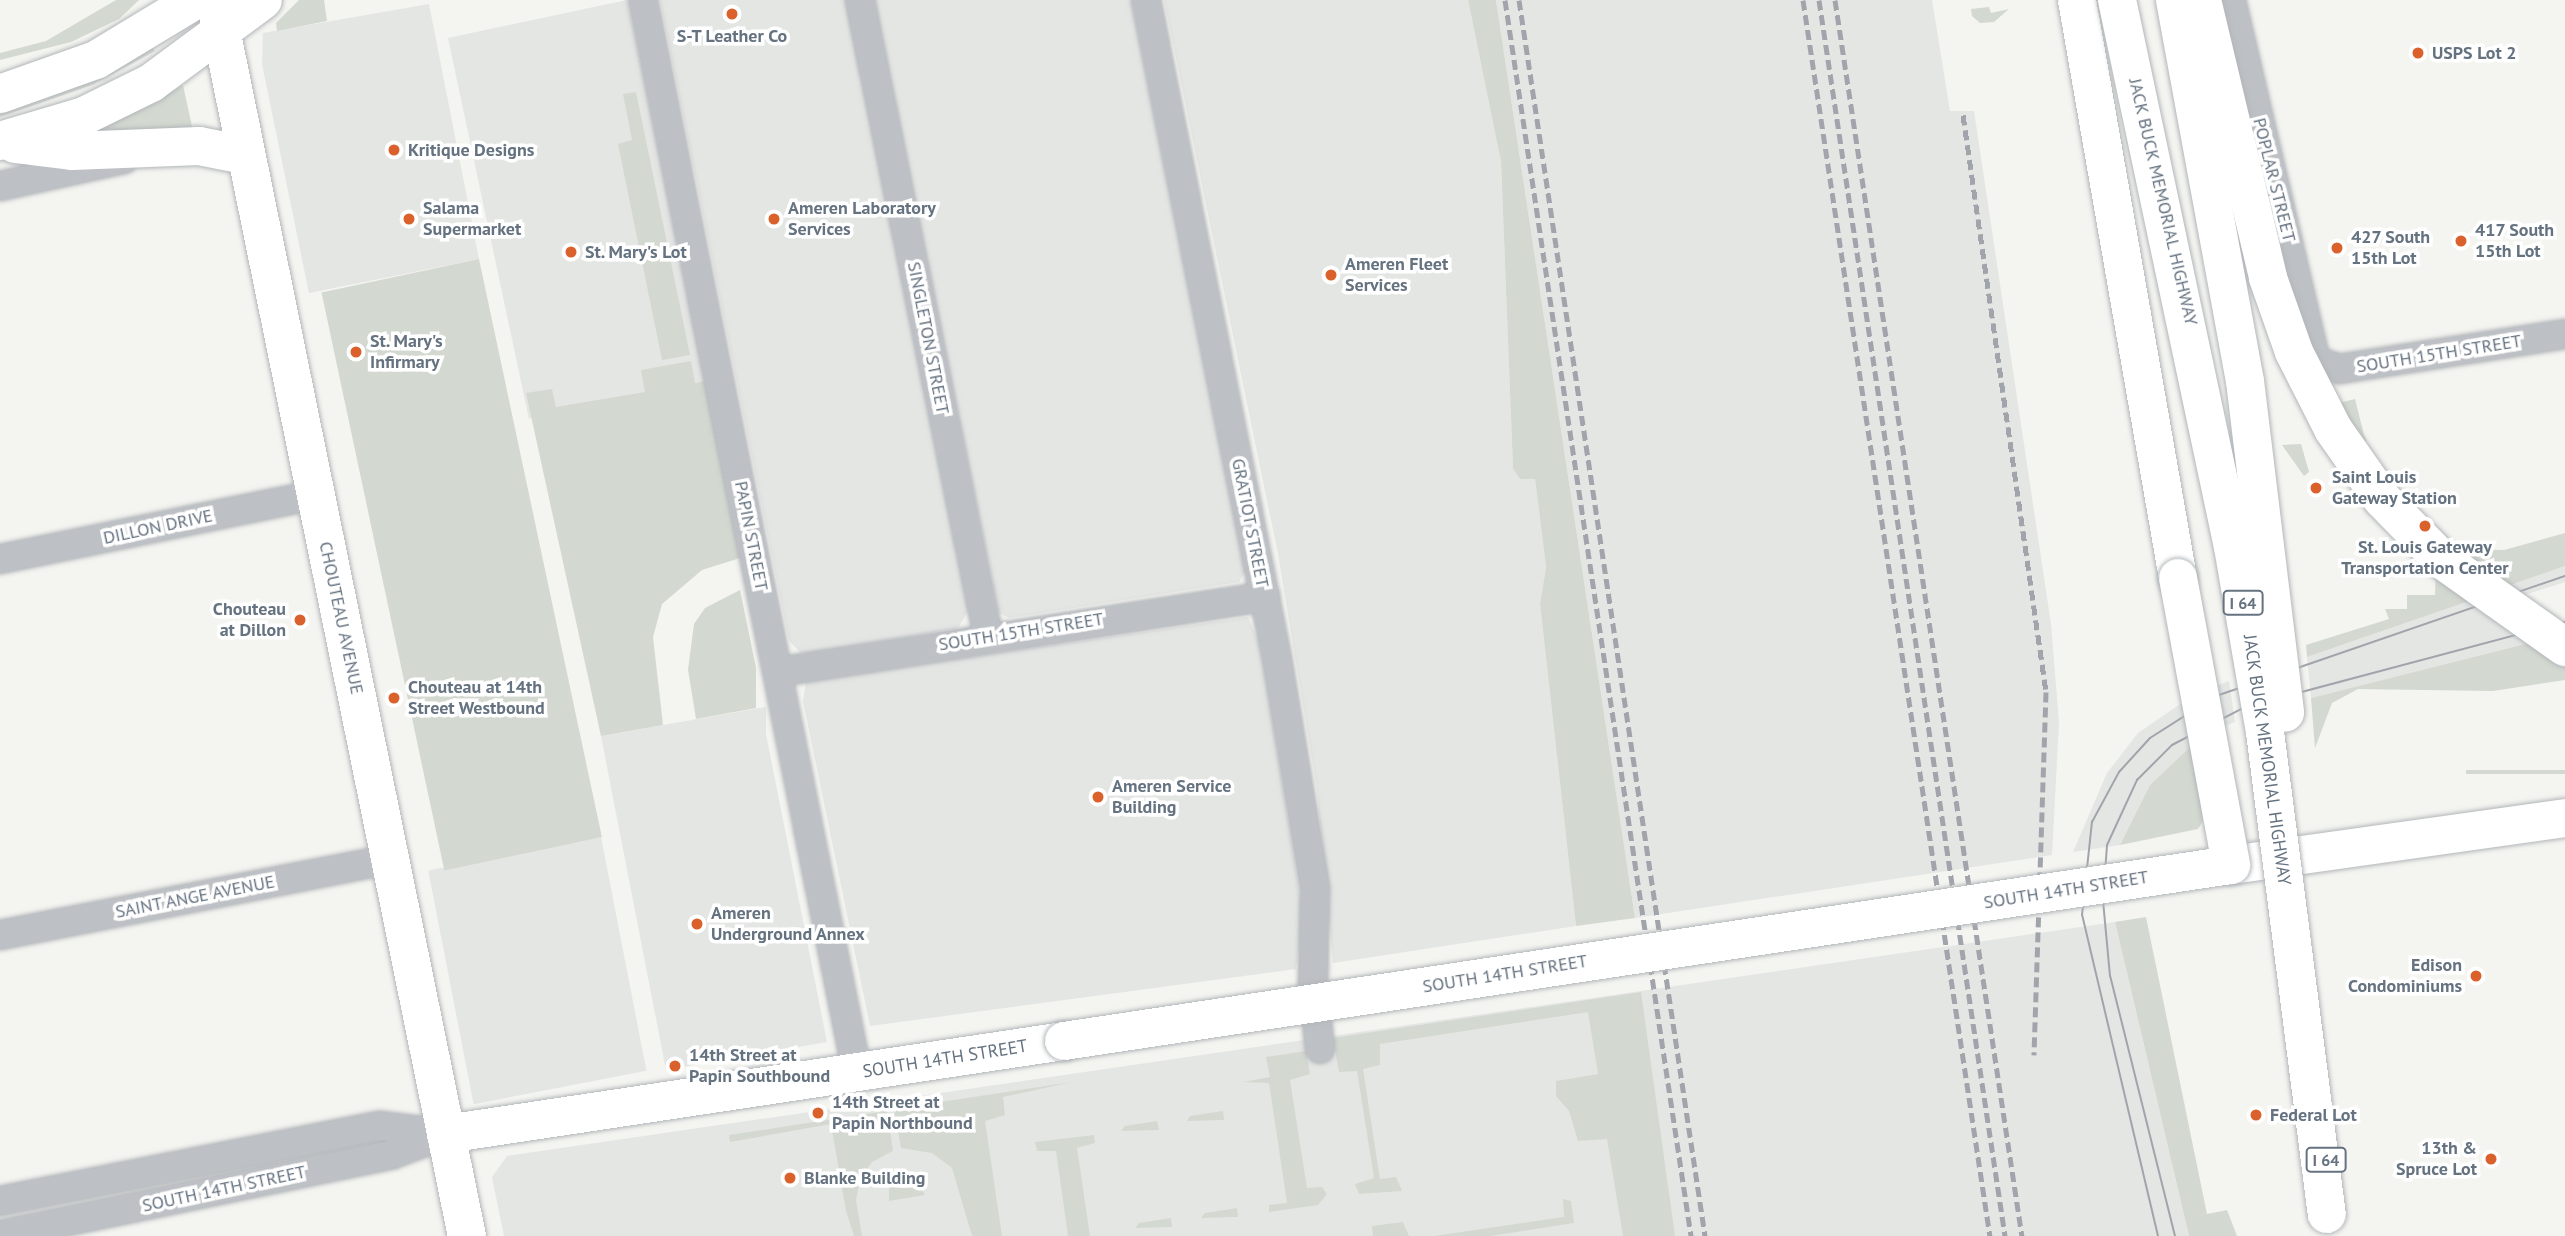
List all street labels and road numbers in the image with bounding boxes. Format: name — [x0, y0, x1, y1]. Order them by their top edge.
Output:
street label: JACK BUCK MEMORIAL HIGHWAY — [2124, 75, 2202, 329]
street label: POPLAR STREET — [2248, 116, 2300, 244]
street label: SINGLETON STREET — [903, 260, 953, 416]
street label: SOUTH 15TH STREET — [2355, 330, 2523, 378]
street label: GRATIOT STREET — [1227, 456, 1273, 590]
street label: PAPIN STREET — [730, 479, 772, 593]
street label: DILLON DRIVE — [101, 505, 215, 549]
street label: CHOUTEAU AVENUE — [314, 539, 368, 697]
road number: I 64 — [2222, 590, 2264, 616]
street label: SOUTH 15TH STREET — [937, 608, 1105, 656]
street label: JACK BUCK MEMORIAL HIGHWAY — [2239, 632, 2295, 888]
street label: SOUTH 14TH STREET — [1982, 866, 2150, 914]
street label: SAINT ANGE AVENUE — [113, 871, 277, 923]
street label: SOUTH 14TH STREET — [1421, 950, 1589, 998]
street label: SOUTH 14TH STREET — [861, 1035, 1029, 1083]
road number: I 64 — [2305, 1148, 2347, 1172]
street label: SOUTH 14TH STREET — [140, 1161, 308, 1217]

